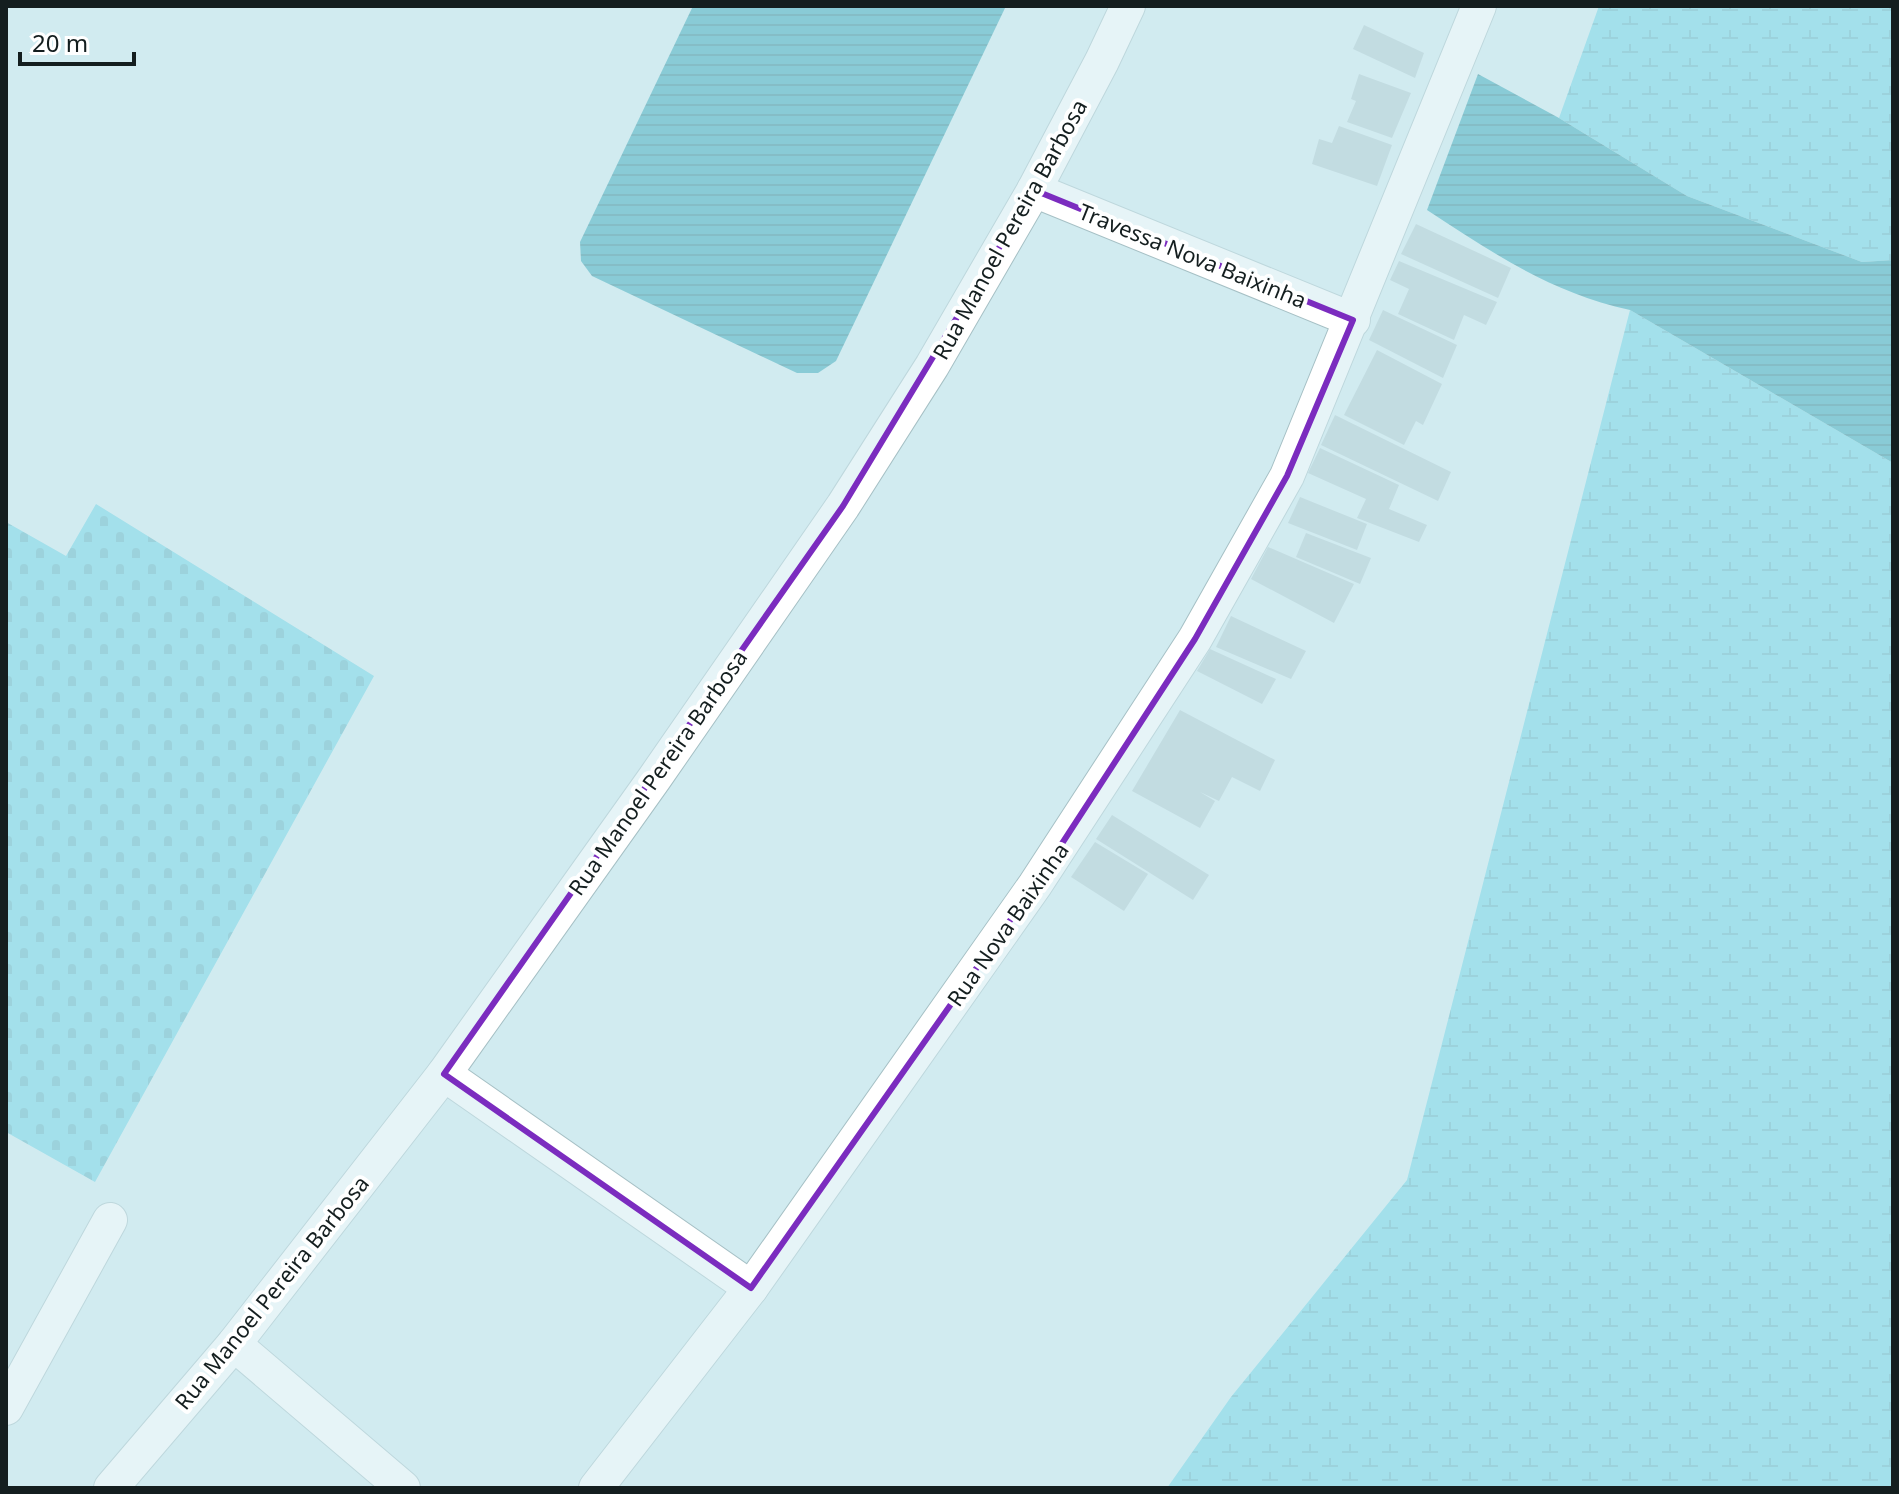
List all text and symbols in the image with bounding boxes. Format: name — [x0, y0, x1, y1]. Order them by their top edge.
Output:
scale bar — [20, 16, 134, 66]
text: 20 m — [32, 26, 88, 59]
street label: Rua Manoel Pereira Barbosa — [925, 94, 1093, 364]
street label: Travessa Nova Baixinha — [1075, 196, 1311, 314]
street label: Rua Manoel Pereira Barbosa — [561, 643, 753, 901]
street label: Rua Nova Baixinha — [939, 836, 1075, 1012]
street label: Rua Manoel Pereira Barbosa — [167, 1169, 375, 1415]

